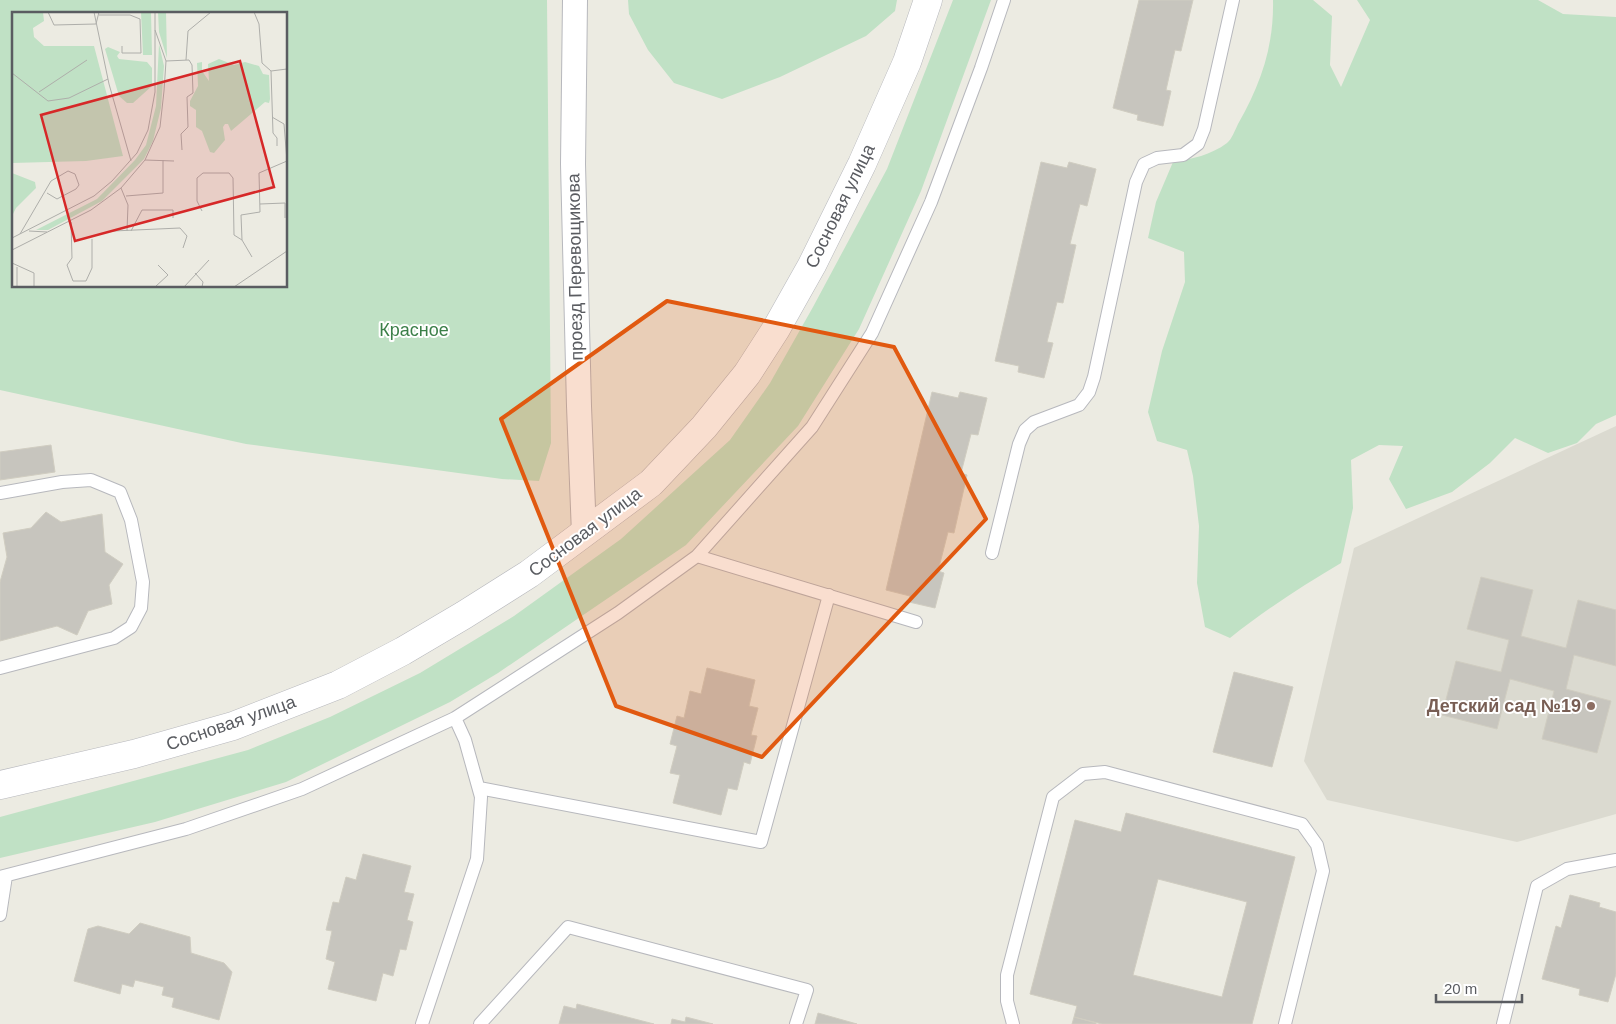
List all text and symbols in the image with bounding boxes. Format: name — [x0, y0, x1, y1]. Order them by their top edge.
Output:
inset map — [12, 12, 288, 288]
street label: Сосновая улица — [801, 140, 879, 271]
street label: проезд Перевощикова — [563, 172, 587, 361]
park label: Красное — [379, 320, 449, 340]
street label: Сосновая улица — [525, 483, 646, 581]
street label: Сосновая улица — [164, 691, 299, 755]
place label: Детский сад №19 — [1427, 696, 1581, 716]
marker: Детский сад №19 — [1585, 700, 1597, 712]
scale bar — [1436, 972, 1522, 1004]
text: 20 m — [1444, 980, 1477, 997]

